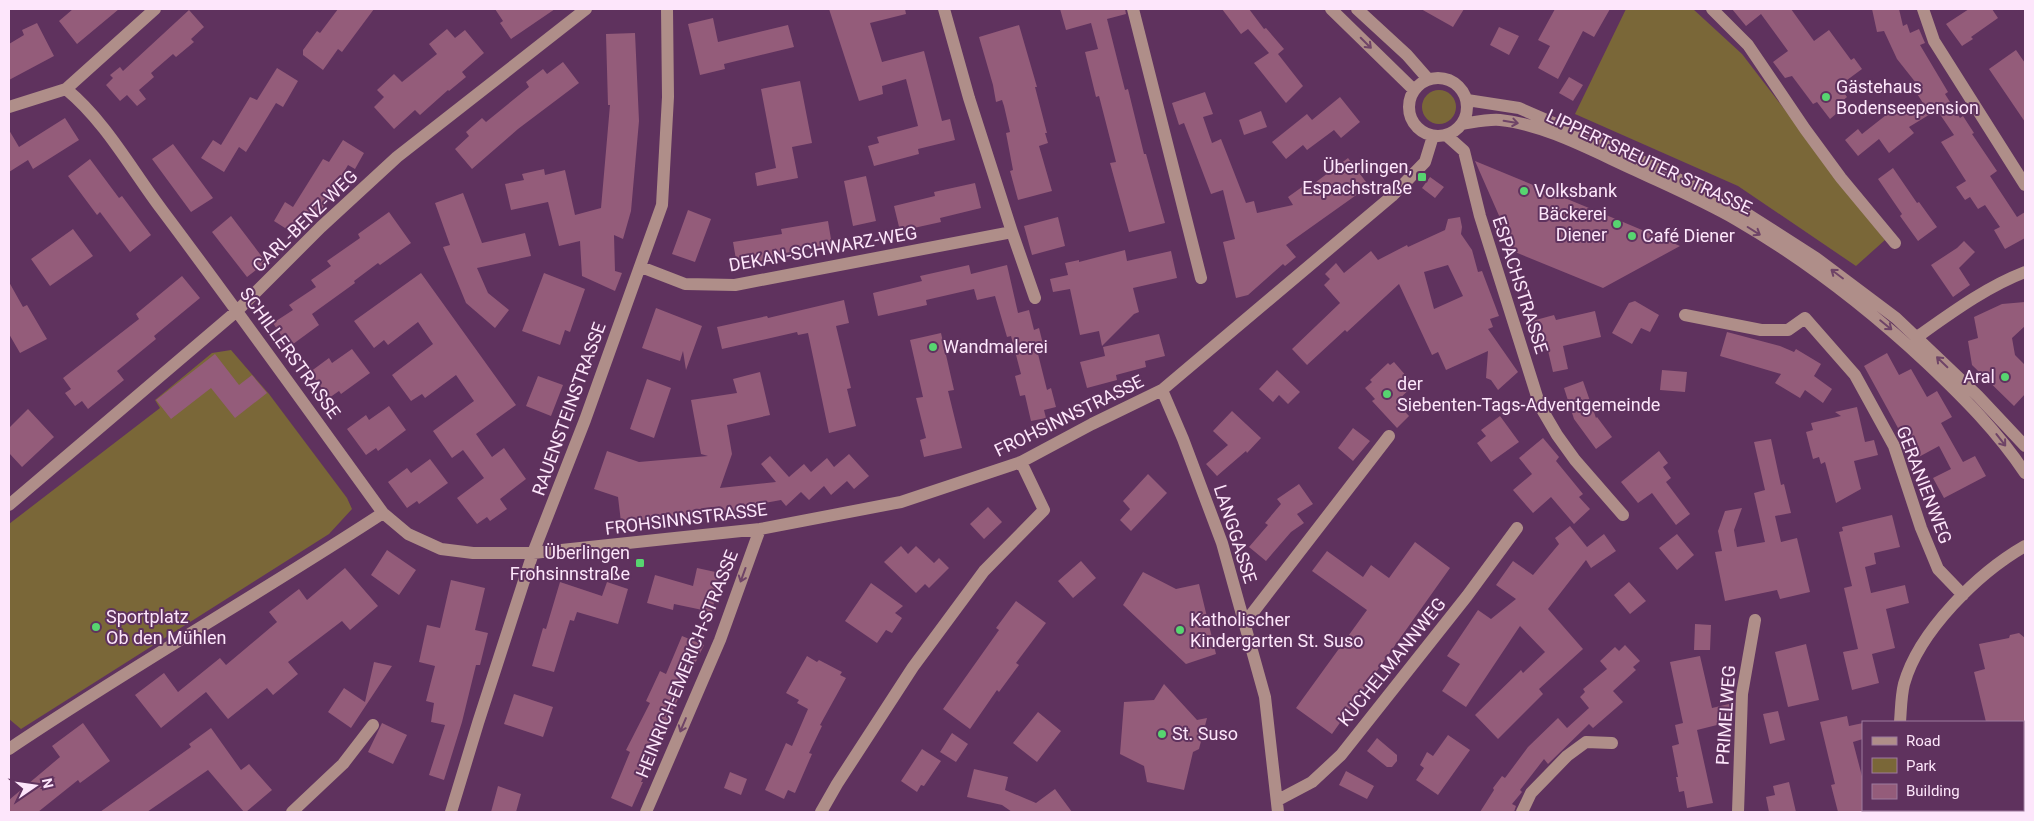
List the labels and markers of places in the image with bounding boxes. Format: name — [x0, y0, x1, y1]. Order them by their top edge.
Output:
place label: Gästehaus Bodenseepension — [1836, 76, 1979, 118]
marker: Gästehaus Bodenseepension — [1820, 91, 1832, 103]
place label: Überlingen, Espachstraße — [1302, 156, 1412, 198]
marker: Überlingen, Espachstraße — [1416, 171, 1428, 183]
place label: Volksbank — [1534, 180, 1618, 201]
marker: Volksbank — [1518, 185, 1530, 197]
place label: Bäckerei Diener — [1538, 203, 1607, 245]
marker: Bäckerei Diener — [1611, 218, 1623, 230]
place label: Café Diener — [1642, 225, 1735, 246]
marker: Café Diener — [1626, 230, 1638, 242]
place label: Wandmalerei — [943, 336, 1048, 357]
marker: Wandmalerei — [927, 341, 939, 353]
place label: Aral — [1963, 366, 1995, 387]
marker: Aral — [1999, 371, 2011, 383]
place label: der Siebenten-Tags-Adventgemeinde — [1397, 373, 1660, 415]
marker: der Siebenten-Tags-Adventgemeinde — [1381, 388, 1393, 400]
place label: Überlingen Frohsinnstraße — [510, 542, 630, 584]
marker: Überlingen Frohsinnstraße — [634, 557, 646, 569]
place label: Sportplatz Ob den Mühlen — [106, 606, 226, 648]
place label: Katholischer Kindergarten St. Suso — [1190, 609, 1363, 651]
marker: Sportplatz Ob den Mühlen — [90, 621, 102, 633]
marker: Katholischer Kindergarten St. Suso — [1174, 624, 1186, 636]
place label: St. Suso — [1172, 723, 1238, 744]
marker: St. Suso — [1156, 728, 1168, 740]

